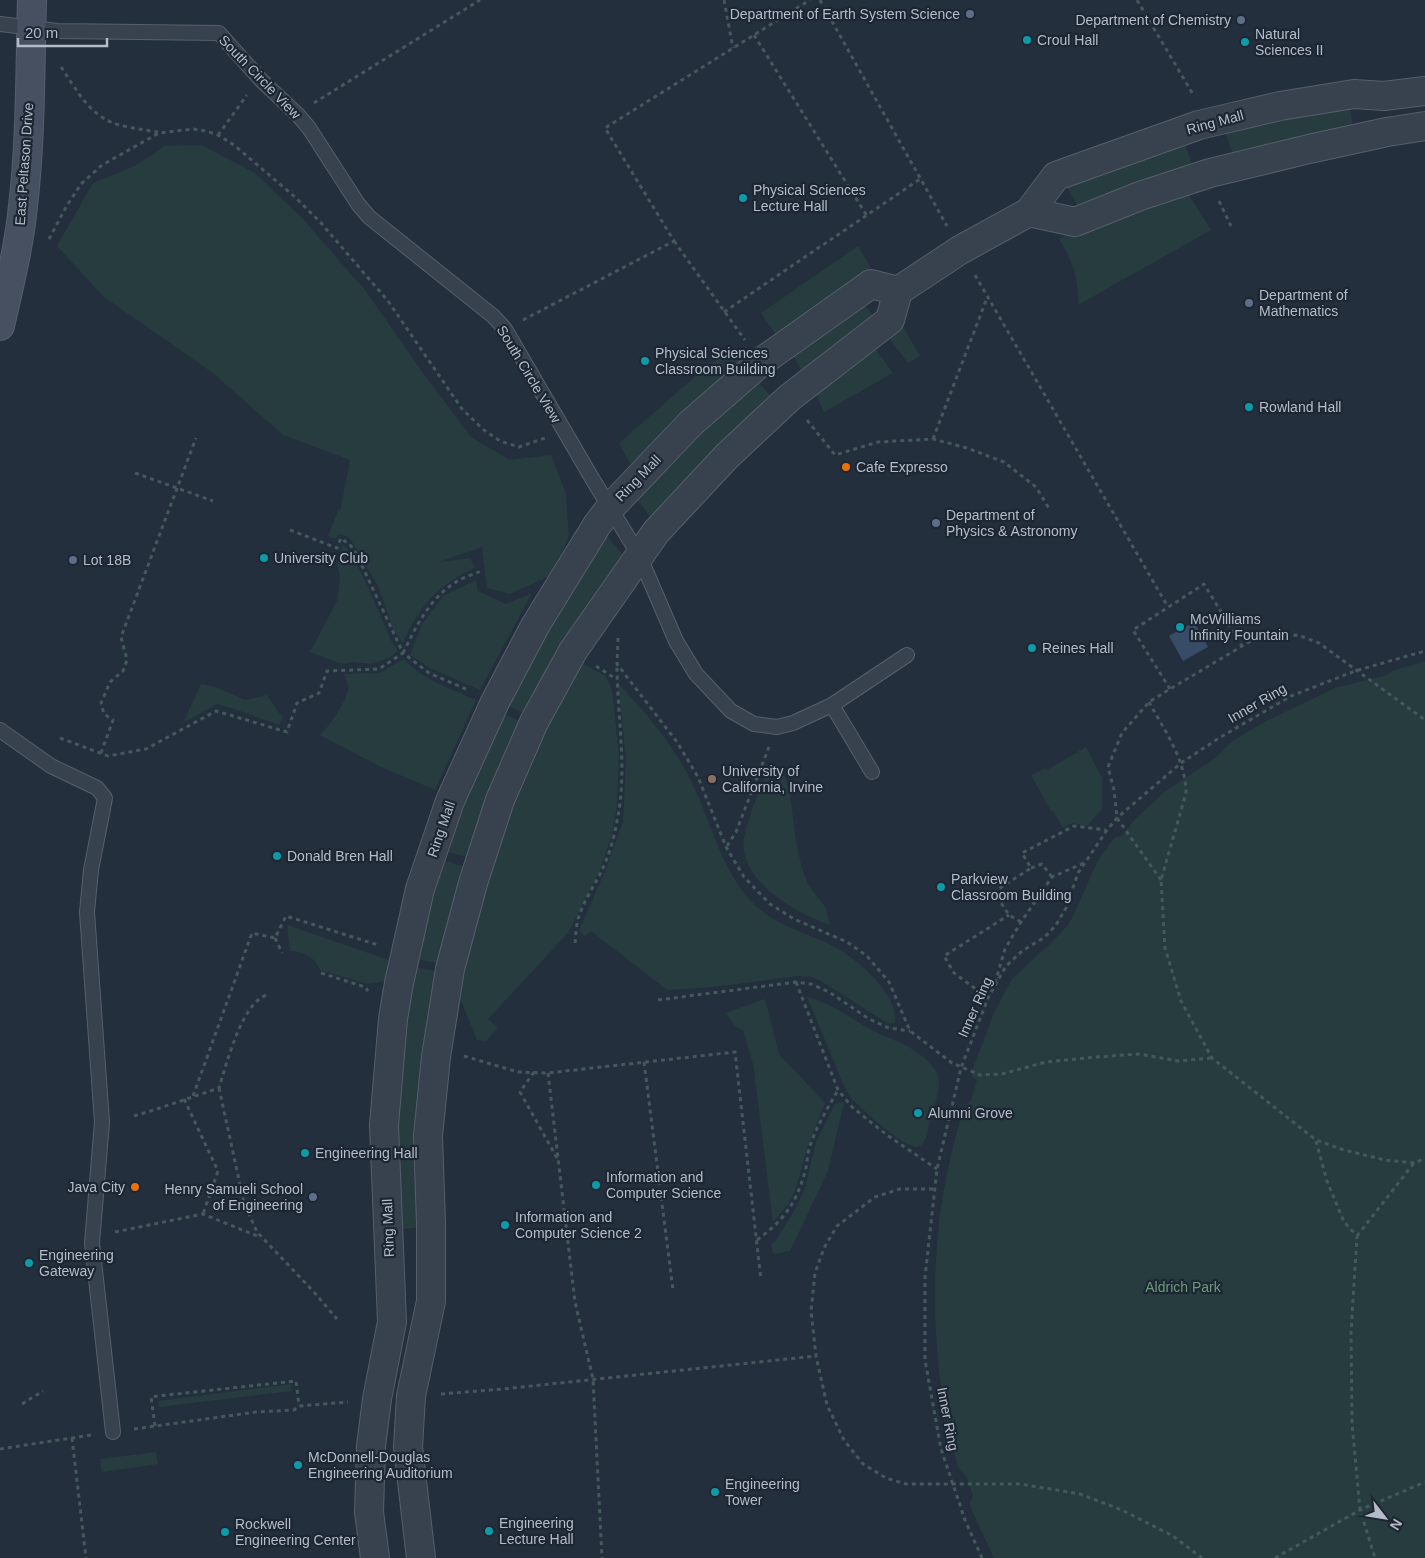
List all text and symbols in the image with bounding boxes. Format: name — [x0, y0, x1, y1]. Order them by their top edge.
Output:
place label: Department of Earth System Science — [730, 6, 960, 22]
marker: Department of Earth System Science — [964, 8, 976, 20]
place label: Department of Chemistry — [1075, 12, 1231, 28]
marker: Department of Chemistry — [1235, 14, 1247, 26]
scale bar — [18, 15, 106, 47]
text: 20 m — [25, 24, 58, 41]
place label: Natural Sciences II — [1255, 26, 1323, 58]
street label: South Circle View — [216, 32, 305, 123]
place label: Croul Hall — [1037, 32, 1098, 48]
marker: Croul Hall — [1021, 34, 1033, 46]
marker: Natural Sciences II — [1239, 36, 1251, 48]
street label: East Peltason Drive — [12, 102, 36, 226]
street label: Ring Mall — [1185, 107, 1245, 137]
place label: Physical Sciences Lecture Hall — [753, 182, 866, 214]
marker: Physical Sciences Lecture Hall — [737, 192, 749, 204]
place label: Department of Mathematics — [1259, 287, 1348, 319]
marker: Department of Mathematics — [1243, 297, 1255, 309]
street label: South Circle View — [494, 323, 565, 426]
place label: Physical Sciences Classroom Building — [655, 345, 776, 377]
marker: Physical Sciences Classroom Building — [639, 355, 651, 367]
place label: Rowland Hall — [1259, 399, 1341, 415]
marker: Rowland Hall — [1243, 401, 1255, 413]
street label: Ring Mall — [612, 451, 664, 505]
place label: Cafe Expresso — [856, 459, 948, 475]
marker: Cafe Expresso — [840, 461, 852, 473]
place label: Department of Physics & Astronomy — [946, 507, 1078, 539]
marker: Department of Physics & Astronomy — [930, 517, 942, 529]
place label: University Club — [274, 550, 368, 566]
place label: Lot 18B — [83, 552, 131, 568]
marker: University Club — [258, 552, 270, 564]
marker: Lot 18B — [67, 554, 79, 566]
place label: McWilliams Infinity Fountain — [1190, 611, 1289, 643]
marker: McWilliams Infinity Fountain — [1174, 621, 1186, 633]
place label: Reines Hall — [1042, 640, 1114, 656]
marker: Reines Hall — [1026, 642, 1038, 654]
street label: Inner Ring — [1225, 680, 1289, 726]
place label: University of California, Irvine — [722, 763, 823, 795]
marker: University of California, Irvine — [706, 773, 718, 785]
street label: Ring Mall — [424, 799, 458, 859]
place label: Donald Bren Hall — [287, 848, 393, 864]
marker: Donald Bren Hall — [271, 850, 283, 862]
place label: Parkview Classroom Building — [951, 871, 1072, 903]
marker: Parkview Classroom Building — [935, 881, 947, 893]
street label: Inner Ring — [955, 974, 995, 1040]
place label: Alumni Grove — [928, 1105, 1013, 1121]
marker: Alumni Grove — [912, 1107, 924, 1119]
place label: Engineering Hall — [315, 1145, 418, 1161]
marker: Engineering Hall — [299, 1147, 311, 1159]
place label: Information and Computer Science — [606, 1169, 721, 1201]
place label: Java City — [67, 1179, 125, 1195]
marker: Information and Computer Science — [590, 1179, 602, 1191]
marker: Java City — [129, 1181, 141, 1193]
place label: Henry Samueli School of Engineering — [164, 1181, 303, 1213]
marker: Henry Samueli School of Engineering — [307, 1191, 319, 1203]
street label: Ring Mall — [379, 1199, 397, 1257]
place label: Information and Computer Science 2 — [515, 1209, 642, 1241]
marker: Information and Computer Science 2 — [499, 1219, 511, 1231]
place label: Engineering Gateway — [39, 1247, 114, 1279]
marker: Engineering Gateway — [23, 1257, 35, 1269]
park label: Aldrich Park — [1145, 1279, 1222, 1295]
street label: Inner Ring — [934, 1386, 962, 1452]
place label: McDonnell-Douglas Engineering Auditorium — [308, 1449, 453, 1481]
marker: McDonnell-Douglas Engineering Auditorium — [292, 1459, 304, 1471]
place label: Engineering Tower — [725, 1476, 800, 1508]
marker: Engineering Tower — [709, 1486, 721, 1498]
north arrow — [1360, 1493, 1410, 1543]
place label: Engineering Lecture Hall — [499, 1515, 574, 1547]
place label: Rockwell Engineering Center — [235, 1516, 356, 1548]
text: N — [1387, 1516, 1406, 1533]
marker: Engineering Lecture Hall — [483, 1525, 495, 1537]
marker: Rockwell Engineering Center — [219, 1526, 231, 1538]

